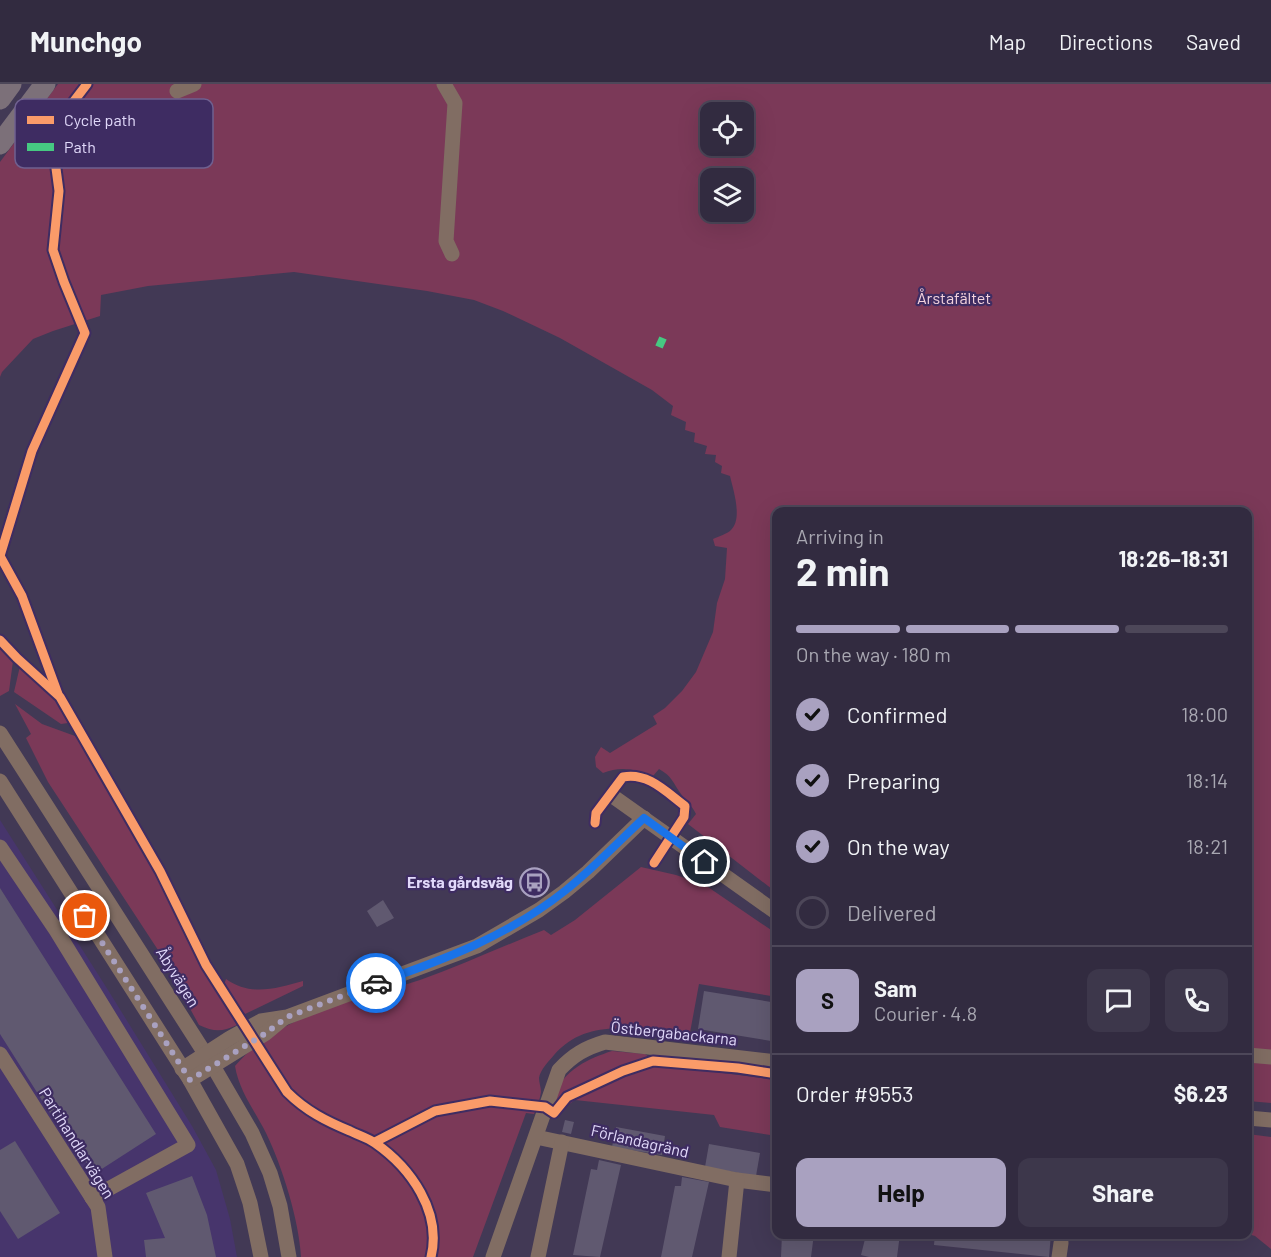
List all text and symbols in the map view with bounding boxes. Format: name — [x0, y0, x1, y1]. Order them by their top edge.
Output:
text: Munchgo — [30, 24, 142, 58]
text: Map — [989, 29, 1026, 54]
text: Directions — [1059, 29, 1153, 54]
text: Saved — [1186, 29, 1241, 54]
legend — [15, 99, 213, 168]
map controls — [700, 102, 754, 222]
button: locate — [700, 102, 754, 156]
text: Cycle path — [64, 110, 136, 129]
text: Path — [64, 137, 96, 156]
button: layers — [700, 168, 754, 222]
park label: Årstafältet — [917, 288, 991, 307]
text: Arriving in — [796, 524, 884, 548]
text: 18:26–18:31 — [1118, 545, 1228, 571]
text: 2 min — [796, 547, 889, 594]
text: On the way · 180 m — [796, 642, 951, 666]
icon: check — [796, 698, 829, 731]
text: Confirmed — [847, 701, 947, 727]
text: 18:00 — [1181, 702, 1228, 726]
icon: check — [796, 764, 829, 797]
text: Preparing — [847, 767, 940, 793]
text: 18:14 — [1186, 768, 1228, 792]
icon: check — [796, 830, 829, 863]
text: On the way — [847, 833, 950, 859]
text: 18:21 — [1186, 834, 1228, 858]
pin — [679, 836, 730, 887]
icon: home — [688, 845, 721, 878]
bus stop icon: Ersta gårdsväg — [518, 866, 550, 898]
place label: Ersta gårdsväg — [407, 872, 513, 891]
pin — [59, 890, 110, 941]
icon: bag — [68, 899, 101, 932]
text: Delivered — [847, 899, 936, 925]
street label: Åbyvägen — [153, 943, 204, 1010]
courier — [346, 953, 406, 1013]
icon: car — [360, 967, 393, 1000]
button: chat — [1087, 969, 1150, 1032]
button: phone — [1165, 969, 1228, 1032]
text: Sam — [874, 975, 917, 1001]
text: S — [821, 987, 834, 1013]
text: Courier · 4.8 — [874, 1001, 977, 1025]
street label: Östbergabackarna — [610, 1016, 738, 1049]
text: Order #9553 — [796, 1080, 914, 1106]
text: $6.23 — [1174, 1080, 1228, 1106]
street label: Partihandlarvägen — [36, 1084, 119, 1202]
street label: Förlandagränd — [589, 1120, 691, 1161]
button: Help — [796, 1158, 1006, 1227]
button: Share — [1018, 1158, 1228, 1227]

